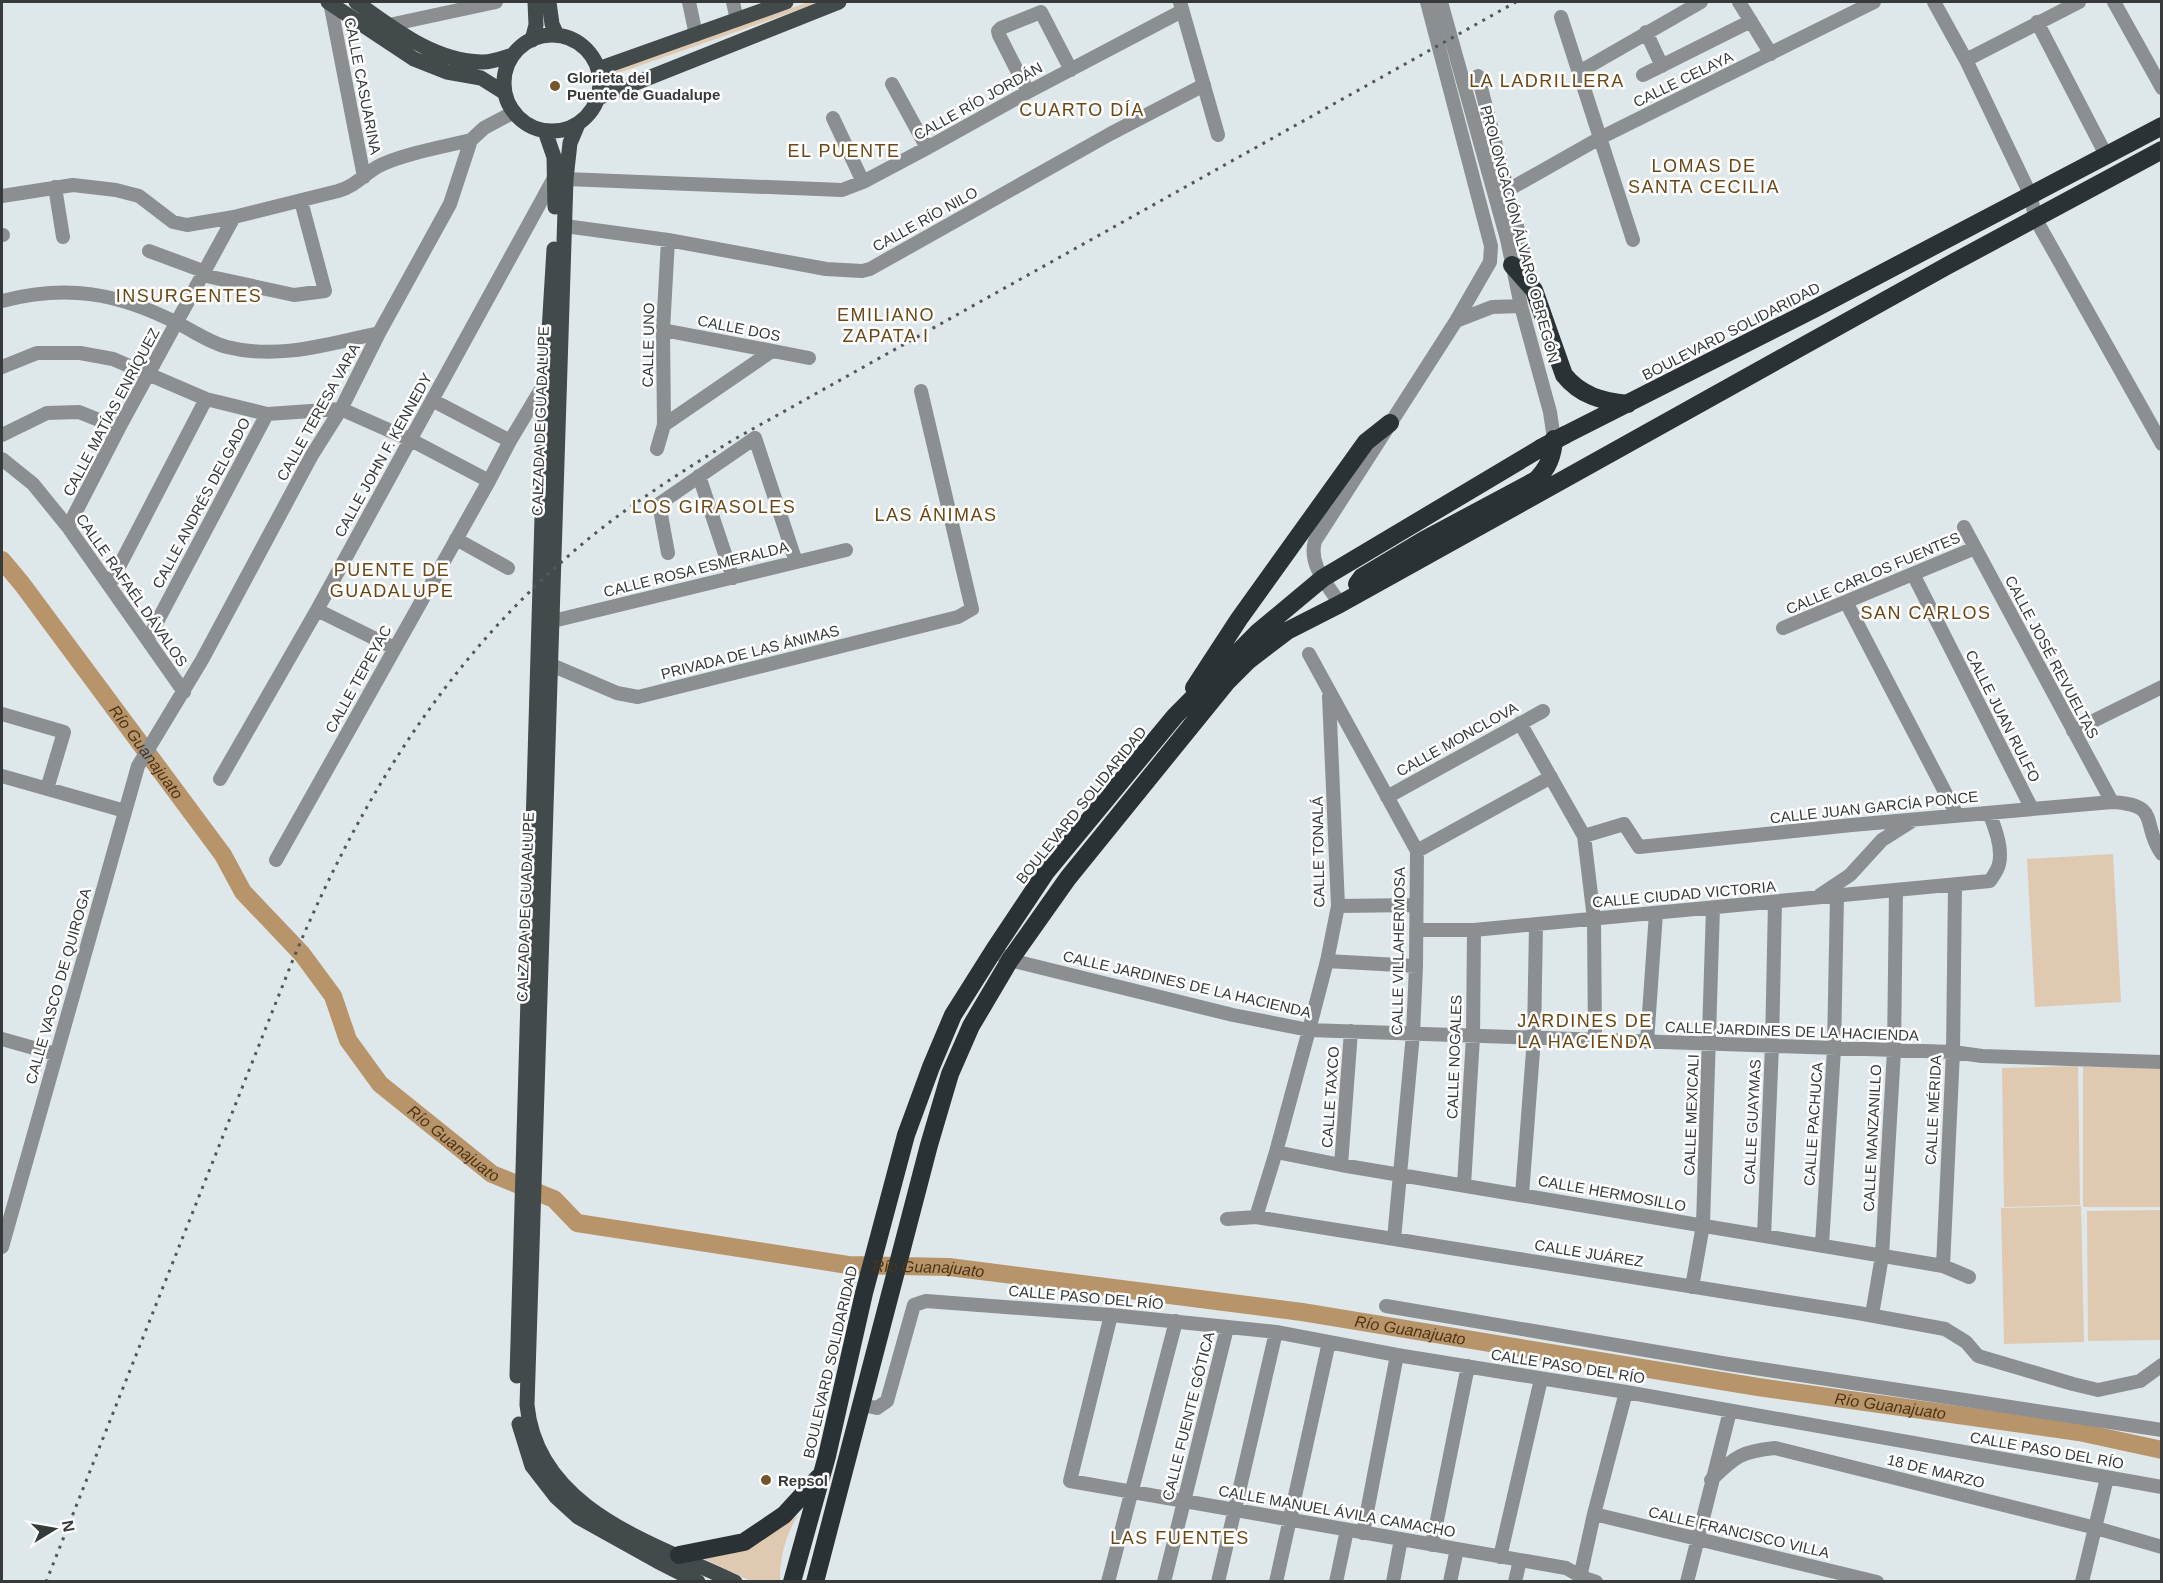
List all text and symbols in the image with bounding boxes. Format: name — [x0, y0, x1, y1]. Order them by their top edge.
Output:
street label: CALLE CASUARINA — [341, 16, 385, 156]
street label: CALLE CELAYA — [1630, 48, 1736, 110]
street label: CALLE RÍO JORDÁN — [911, 59, 1045, 143]
place label: Glorieta del Puente de Guadalupe — [567, 69, 720, 103]
district label: LA LADRILLERA — [1469, 71, 1625, 91]
marker: Glorieta del Puente de Guadalupe — [548, 79, 562, 93]
district label: CUARTO DÍA — [1019, 100, 1145, 120]
street label: PROLONGACIÓN ÁLVARO OBREGÓN — [1477, 103, 1563, 365]
district label: EL PUENTE — [788, 141, 900, 161]
district label: LOMAS DE SANTA CECILIA — [1628, 156, 1780, 197]
street label: CALLE RÍO NILO — [869, 183, 981, 255]
street label: BOULEVARD SOLIDARIDAD — [1639, 279, 1823, 383]
district label: INSURGENTES — [116, 286, 262, 306]
street label: CALLE UNO — [639, 302, 657, 388]
district label: EMILIANO ZAPATA I — [837, 305, 935, 346]
street label: CALLE DOS — [696, 312, 782, 344]
street label: CALLE MATÍAS ENRÍQUEZ — [59, 325, 163, 499]
street label: CALZADA DE GUADALUPE — [528, 326, 552, 516]
street label: CALLE TERESA VARA — [273, 340, 363, 484]
street label: CALLE JOHN F. KENNEDY — [331, 370, 435, 540]
street label: CALLE ANDRÉS DELGADO — [149, 415, 253, 591]
district label: LOS GIRASOLES — [632, 497, 796, 517]
district label: LAS ÁNIMAS — [874, 505, 998, 525]
street label: CALLE RAFAÉL DÁVALOS — [73, 510, 191, 670]
street label: CALLE CARLOS FUENTES — [1783, 529, 1963, 617]
street label: CALLE ROSA ESMERALDA — [602, 538, 790, 600]
district label: PUENTE DE GUADALUPE — [330, 560, 454, 601]
street label: CALLE JOSÉ REVUELTAS — [2002, 573, 2102, 741]
district label: SAN CARLOS — [1860, 603, 1992, 623]
street label: CALLE TEPEYAC — [321, 622, 395, 736]
street label: PRIVADA DE LAS ÁNIMAS — [659, 622, 841, 682]
street label: CALLE JUAN RULFO — [1962, 647, 2044, 785]
street label: CALLE MONCLOVA — [1393, 698, 1521, 780]
water label: Río Guanajuato — [106, 702, 187, 802]
street label: BOULEVARD SOLIDARIDAD — [1012, 723, 1150, 887]
street label: CALLE JUAN GARCÍA PONCE — [1769, 788, 1979, 826]
street label: CALLE TONALÁ — [1309, 796, 1327, 908]
street label: CALZADA DE GUADALUPE — [513, 812, 537, 1002]
street label: CALLE VILLAHERMOSA — [1388, 867, 1408, 1035]
street label: CALLE CIUDAD VICTORIA — [1592, 878, 1776, 910]
street label: CALLE VASCO DE QUIROGA — [22, 886, 94, 1086]
street label: CALLE JARDINES DE LA HACIENDA — [1061, 947, 1313, 1021]
street label: CALLE NOGALES — [1443, 995, 1465, 1119]
district label: JARDINES DE LA HACIENDA — [1517, 1011, 1653, 1052]
street label: CALLE JARDINES DE LA HACIENDA — [1665, 1018, 1919, 1044]
street label: CALLE TAXCO — [1318, 1046, 1342, 1148]
street label: CALLE MEXICALI — [1680, 1054, 1702, 1176]
street label: CALLE MÉRIDA — [1922, 1055, 1944, 1165]
street label: CALLE GUAYMAS — [1740, 1059, 1764, 1185]
street label: CALLE PACHUCA — [1800, 1062, 1826, 1186]
street label: CALLE MANZANILLO — [1860, 1064, 1884, 1212]
water label: Río Guanajuato — [405, 1102, 502, 1185]
street label: CALLE HERMOSILLO — [1537, 1172, 1687, 1214]
street label: CALLE JUÁREZ — [1533, 1236, 1645, 1270]
water label: Río Guanajuato — [872, 1257, 986, 1280]
street label: BOULEVARD SOLIDARIDAD — [800, 1264, 861, 1460]
street label: CALLE PASO DEL RÍO — [1008, 1282, 1164, 1312]
water label: Río Guanajuato — [1354, 1312, 1467, 1347]
street label: CALLE FUENTE GÓTICA — [1159, 1330, 1217, 1502]
street label: CALLE PASO DEL RÍO — [1490, 1345, 1646, 1387]
water label: Río Guanajuato — [1834, 1389, 1947, 1422]
street label: CALLE PASO DEL RÍO — [1969, 1428, 2125, 1472]
street label: 18 DE MARZO — [1885, 1451, 1987, 1491]
place label: Repsol — [778, 1472, 828, 1489]
marker: Repsol — [759, 1473, 773, 1487]
street label: CALLE MANUEL ÁVILA CAMACHO — [1217, 1482, 1457, 1540]
north arrow — [24, 1499, 84, 1559]
street label: CALLE FRANCISCO VILLA — [1647, 1503, 1831, 1561]
text: N — [59, 1519, 78, 1534]
district label: LAS FUENTES — [1110, 1528, 1250, 1548]

